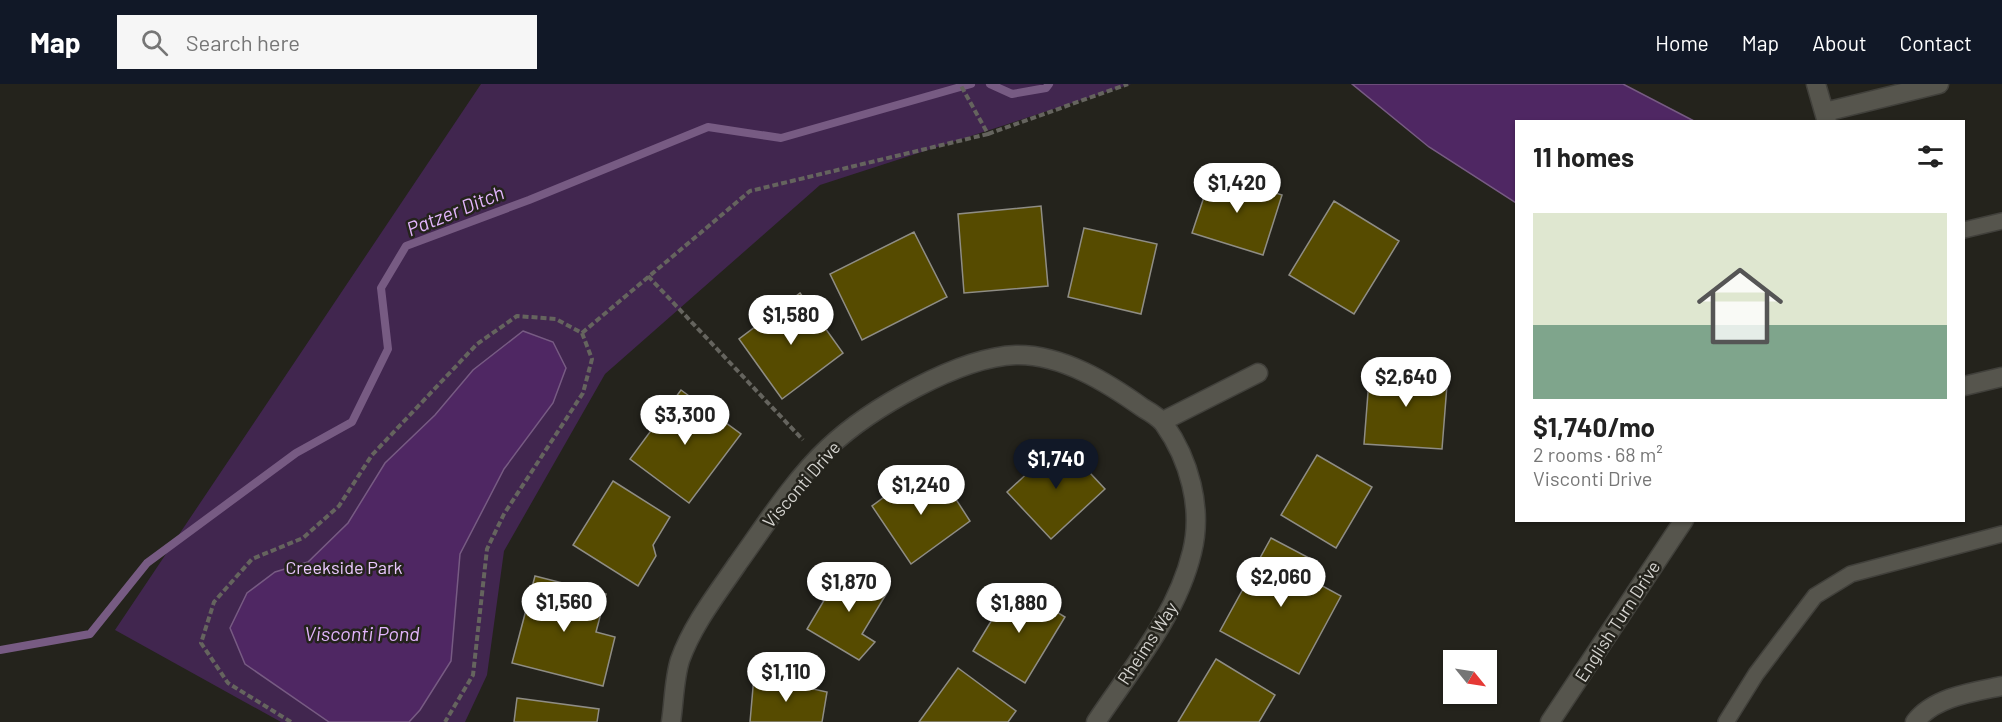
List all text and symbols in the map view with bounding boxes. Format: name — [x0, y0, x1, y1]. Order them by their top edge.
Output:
search box — [117, 15, 537, 69]
text: Map — [30, 25, 81, 59]
icon: search — [138, 26, 171, 59]
text: Search here — [186, 29, 300, 55]
text: Home — [1655, 30, 1709, 55]
text: Map — [1742, 30, 1779, 55]
text: About — [1812, 30, 1867, 55]
text: Contact — [1900, 30, 1972, 55]
icon: filters — [1914, 140, 1947, 173]
text: 11 homes — [1533, 141, 1634, 172]
pin: $1,420 — [1188, 163, 1286, 214]
text: $1,420 — [1208, 170, 1266, 194]
water label: Patzer Ditch — [403, 180, 507, 240]
icon: home — [1686, 252, 1794, 360]
pin: $1,580 — [742, 295, 840, 346]
text: $1,580 — [763, 302, 819, 326]
pin: $2,640 — [1357, 357, 1455, 408]
text: $2,640 — [1375, 364, 1437, 388]
pin: $3,300 — [636, 395, 734, 446]
text: $3,300 — [654, 402, 716, 426]
text: $1,740/mo — [1533, 411, 1655, 442]
street label: Visconti Drive — [757, 436, 845, 532]
pin: $1,740 — [1007, 439, 1105, 490]
text: 2 rooms · 68 m² — [1533, 442, 1663, 466]
text: $1,740 — [1027, 446, 1085, 470]
pin: $1,240 — [872, 465, 970, 516]
text: Visconti Drive — [1533, 466, 1652, 490]
text: $1,240 — [892, 472, 950, 496]
park label: Creekside Park — [285, 556, 403, 578]
street label: English Turn Drive — [1570, 556, 1664, 686]
pin: $2,060 — [1232, 557, 1330, 608]
pin: $1,870 — [800, 562, 898, 613]
text: $2,060 — [1251, 564, 1311, 588]
text: $1,870 — [821, 569, 877, 593]
pin: $1,560 — [515, 582, 613, 633]
pin: $1,880 — [970, 583, 1068, 634]
text: $1,560 — [536, 589, 592, 613]
text: $1,880 — [991, 590, 1047, 614]
street label: Rheims Way — [1112, 597, 1182, 689]
water label: Visconti Pond — [304, 621, 420, 645]
north arrow — [1443, 650, 1497, 704]
map controls — [1443, 650, 1497, 704]
pin: $1,110 — [737, 652, 835, 703]
text: $1,110 — [761, 659, 811, 683]

